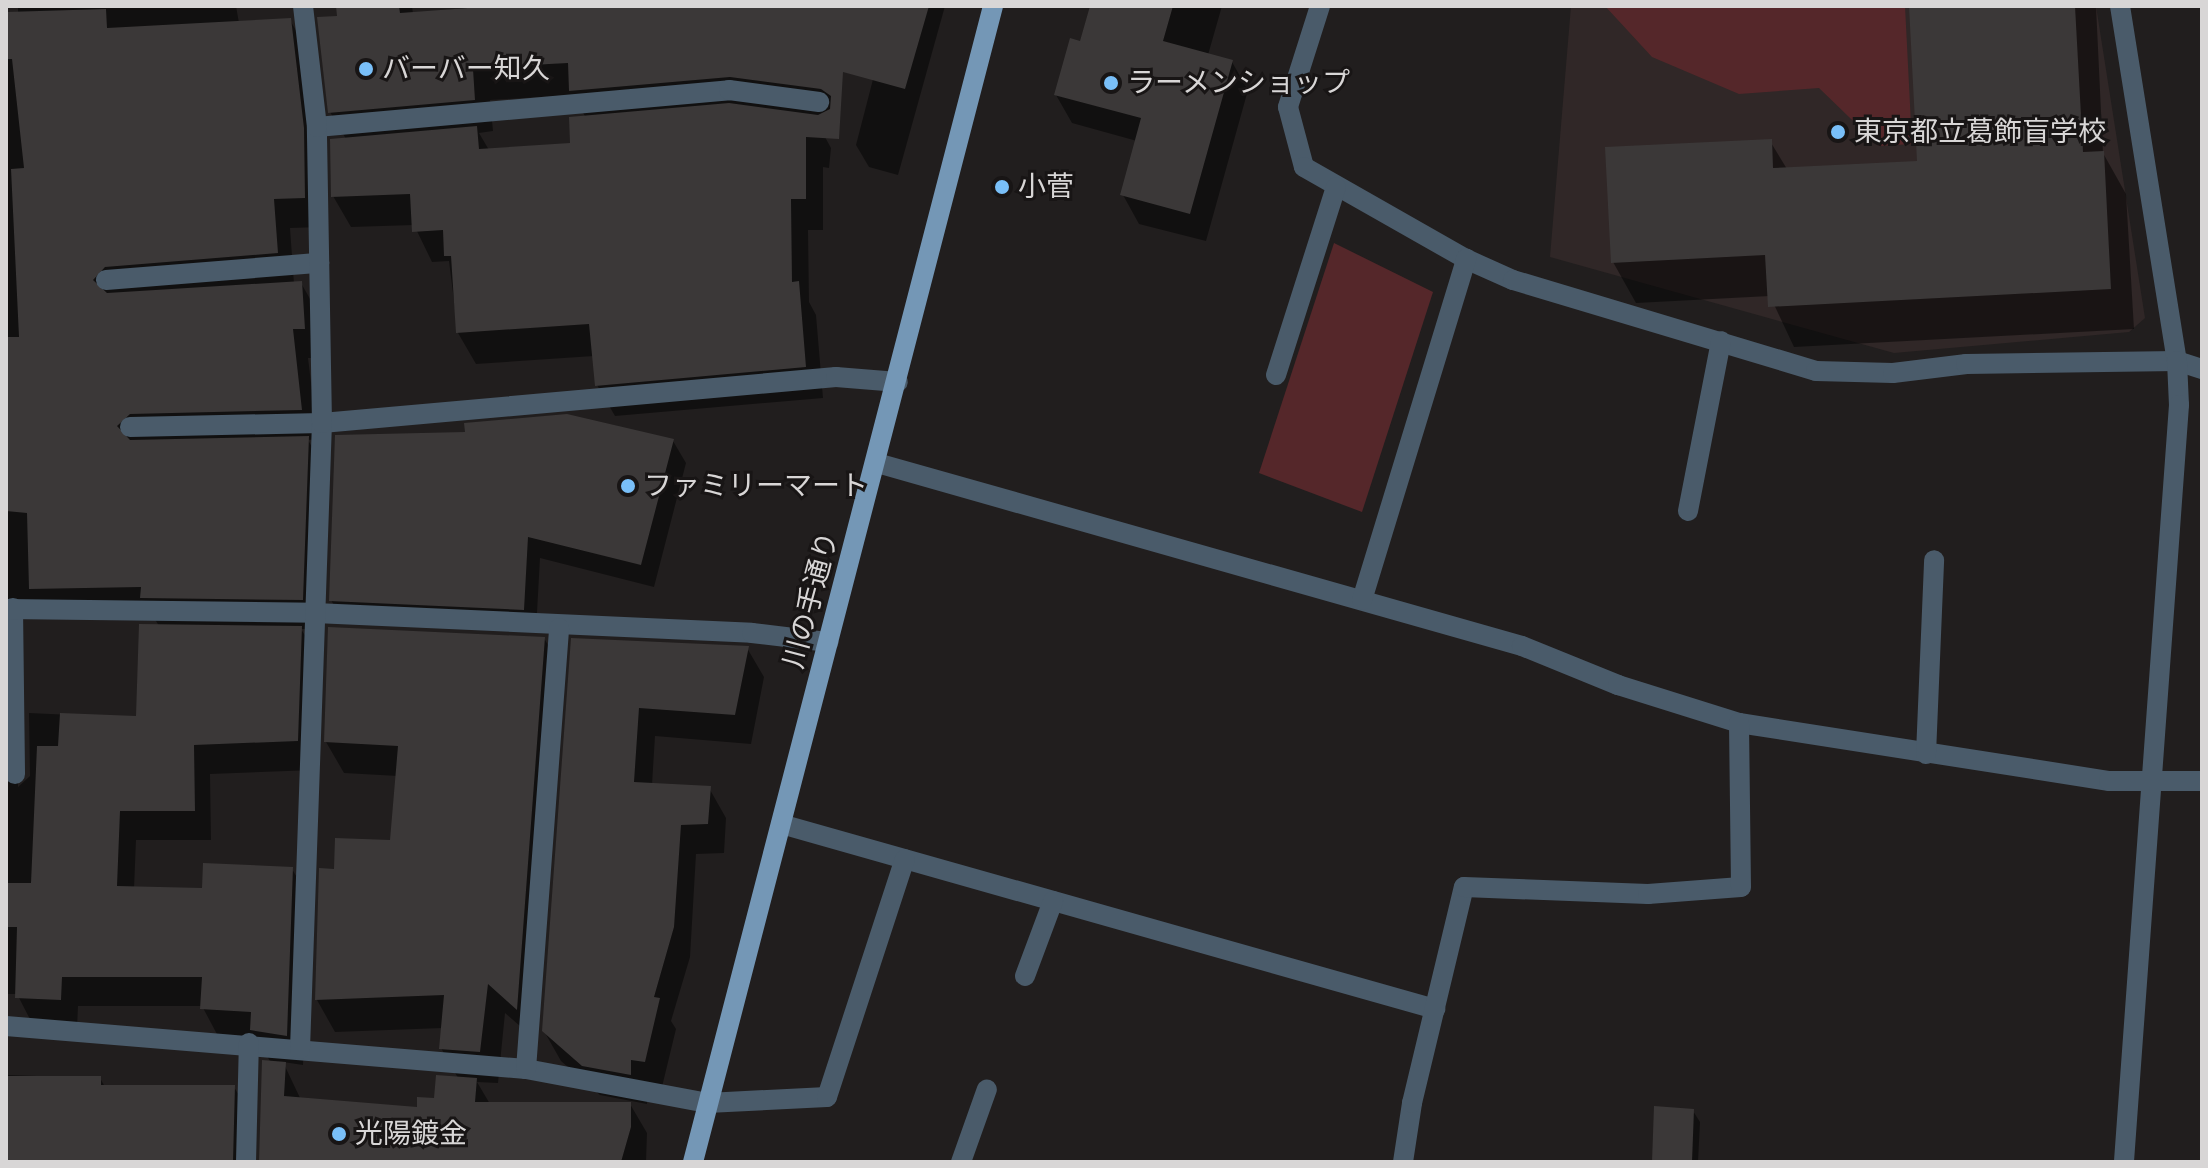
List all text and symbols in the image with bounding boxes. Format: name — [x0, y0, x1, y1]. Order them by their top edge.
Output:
place label: バーバー知久 — [382, 52, 550, 86]
marker: バーバー知久 — [357, 60, 375, 78]
place label: ラーメンショップ — [1127, 66, 1351, 100]
marker: ラーメンショップ — [1102, 74, 1120, 92]
place label: 東京都立葛飾盲学校 — [1854, 115, 2106, 149]
marker: 東京都立葛飾盲学校 — [1829, 123, 1847, 141]
place label: 小菅 — [1018, 170, 1074, 204]
marker: 小菅 — [993, 178, 1011, 196]
place label: ファミリーマート — [644, 469, 868, 503]
marker: ファミリーマート — [619, 477, 637, 495]
street label: 川の手通り — [777, 528, 845, 672]
place label: 光陽鍍金 — [355, 1117, 467, 1151]
marker: 光陽鍍金 — [330, 1125, 348, 1143]

